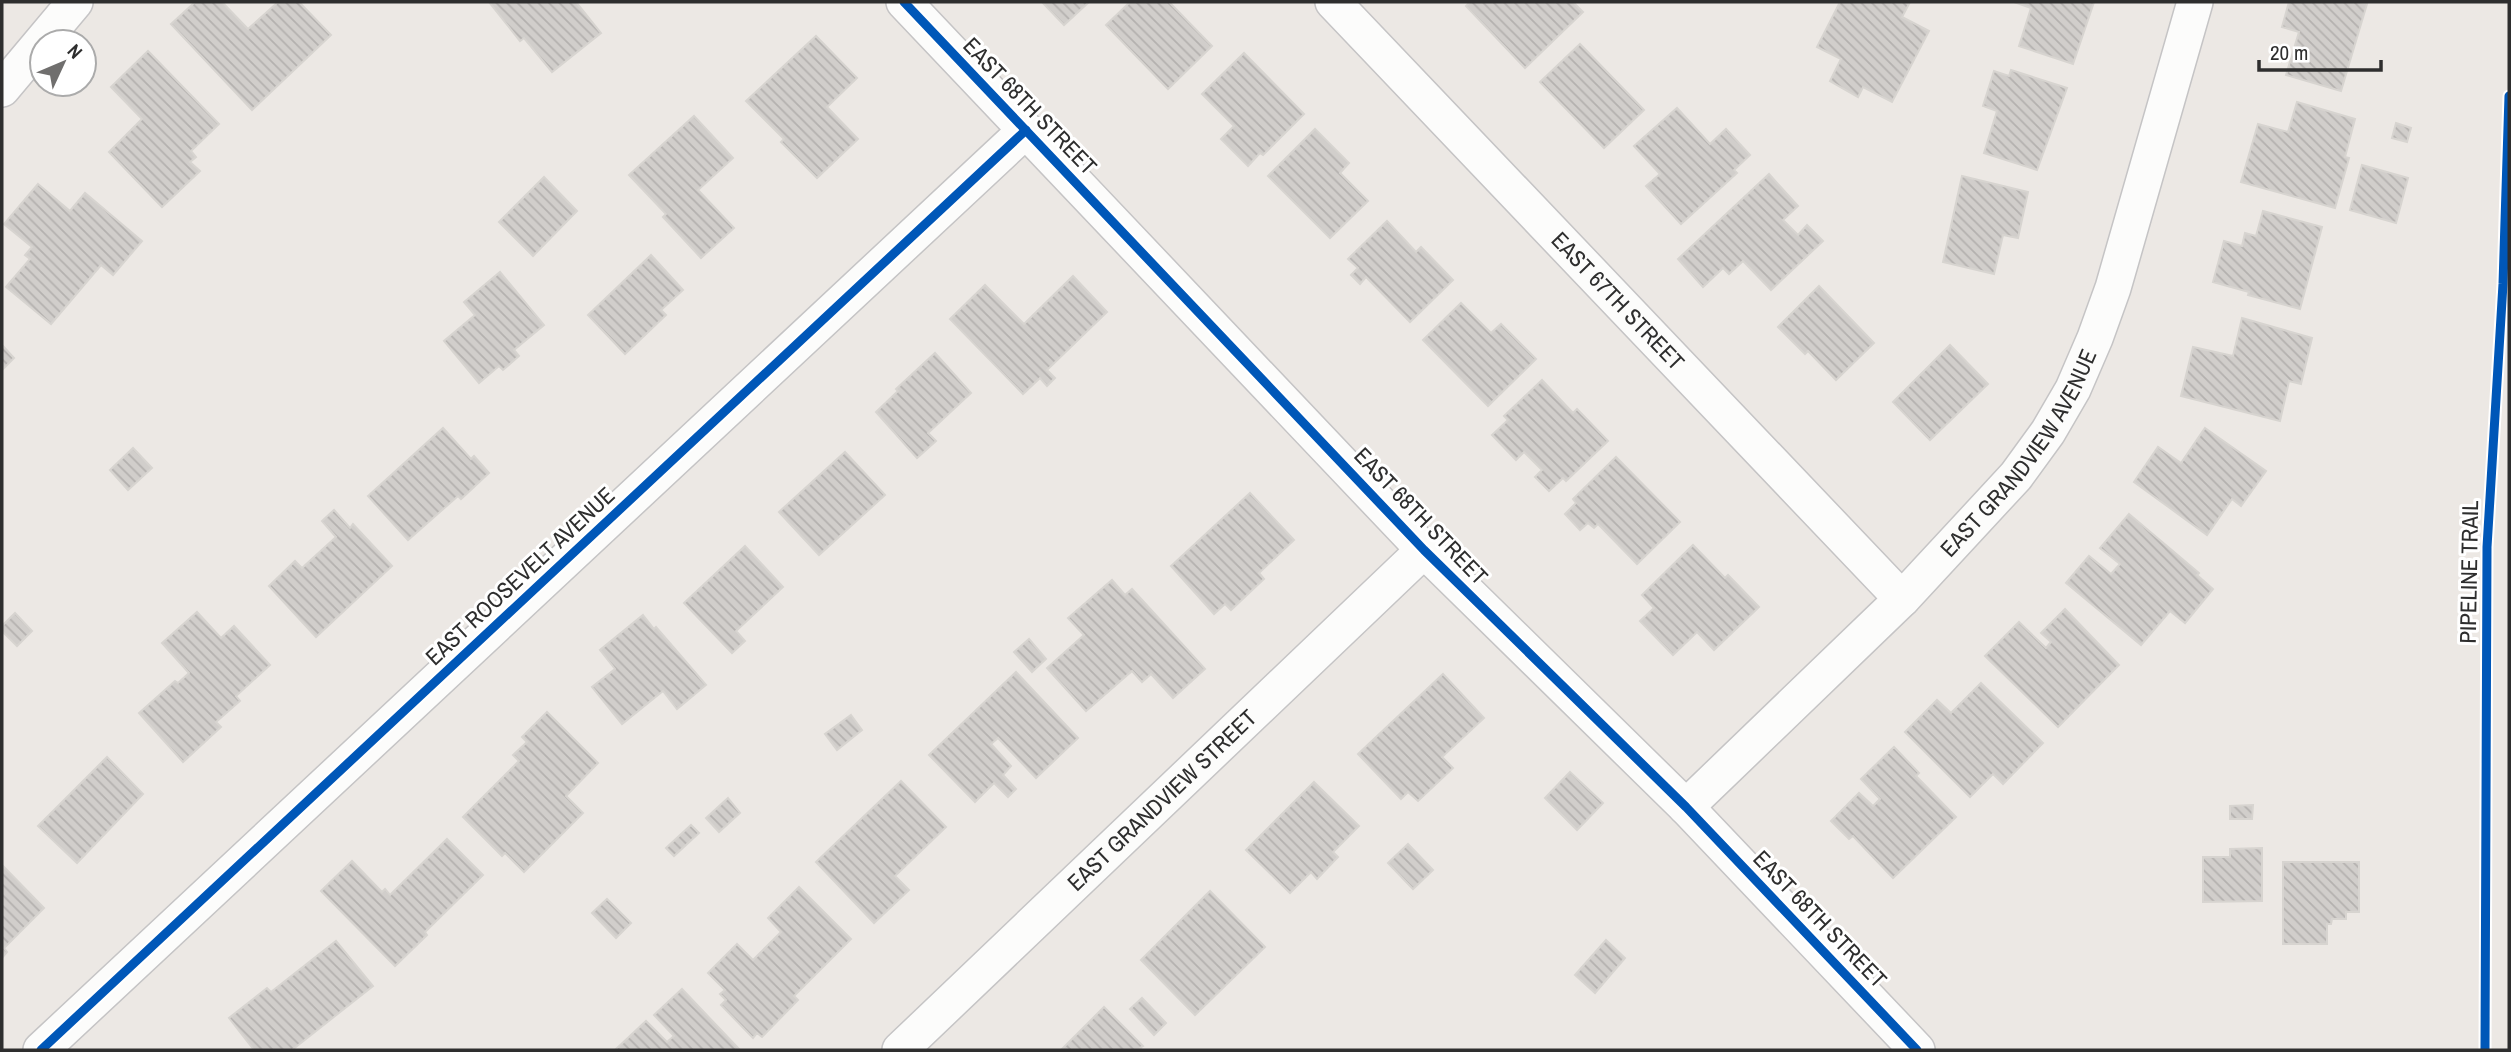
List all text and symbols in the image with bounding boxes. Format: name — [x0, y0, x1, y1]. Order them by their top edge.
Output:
north arrow — [28, 28, 98, 98]
scale bar — [2259, 28, 2382, 72]
street label: EAST 68TH STREET — [957, 30, 1104, 181]
text: N — [62, 38, 88, 64]
text: 20 m — [2270, 38, 2308, 67]
street label: EAST 67TH STREET — [1545, 225, 1692, 377]
street label: EAST GRANDVIEW AVENUE — [1933, 344, 2103, 563]
street label: EAST 68TH STREET — [1348, 440, 1495, 591]
street label: EAST ROOSEVELT AVENUE — [418, 480, 621, 672]
street label: PIPELINE TRAIL — [2452, 500, 2485, 644]
street label: EAST GRANDVIEW STREET — [1060, 702, 1263, 897]
street label: EAST 68TH STREET — [1747, 843, 1894, 994]

